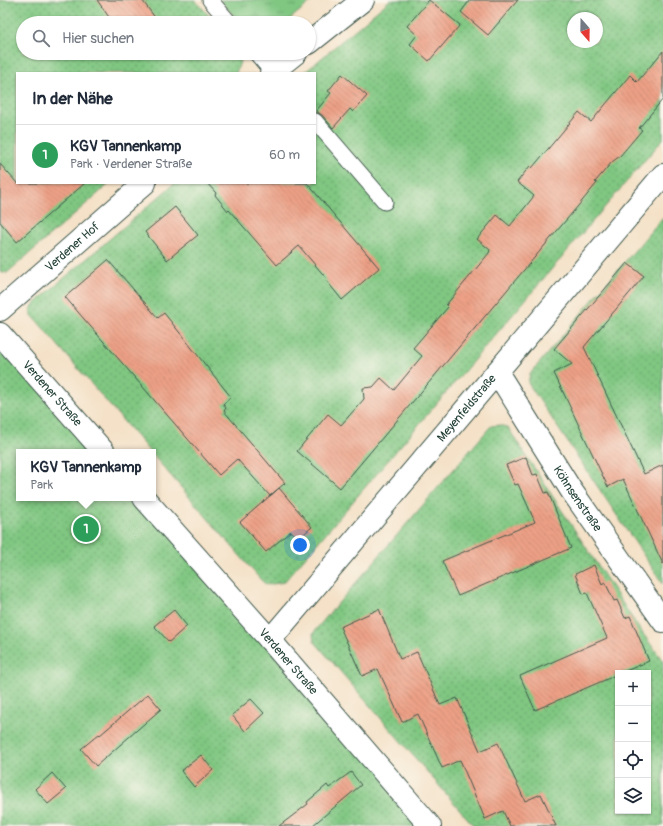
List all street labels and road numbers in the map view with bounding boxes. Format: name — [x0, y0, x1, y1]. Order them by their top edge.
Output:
street label: Verdener Hof — [42, 219, 103, 275]
street label: Verdener Straße — [19, 358, 85, 430]
street label: Meyenfeldstraße — [434, 372, 500, 445]
street label: Köhnsenstraße — [550, 463, 605, 535]
street label: Verdener Straße — [255, 625, 321, 698]

